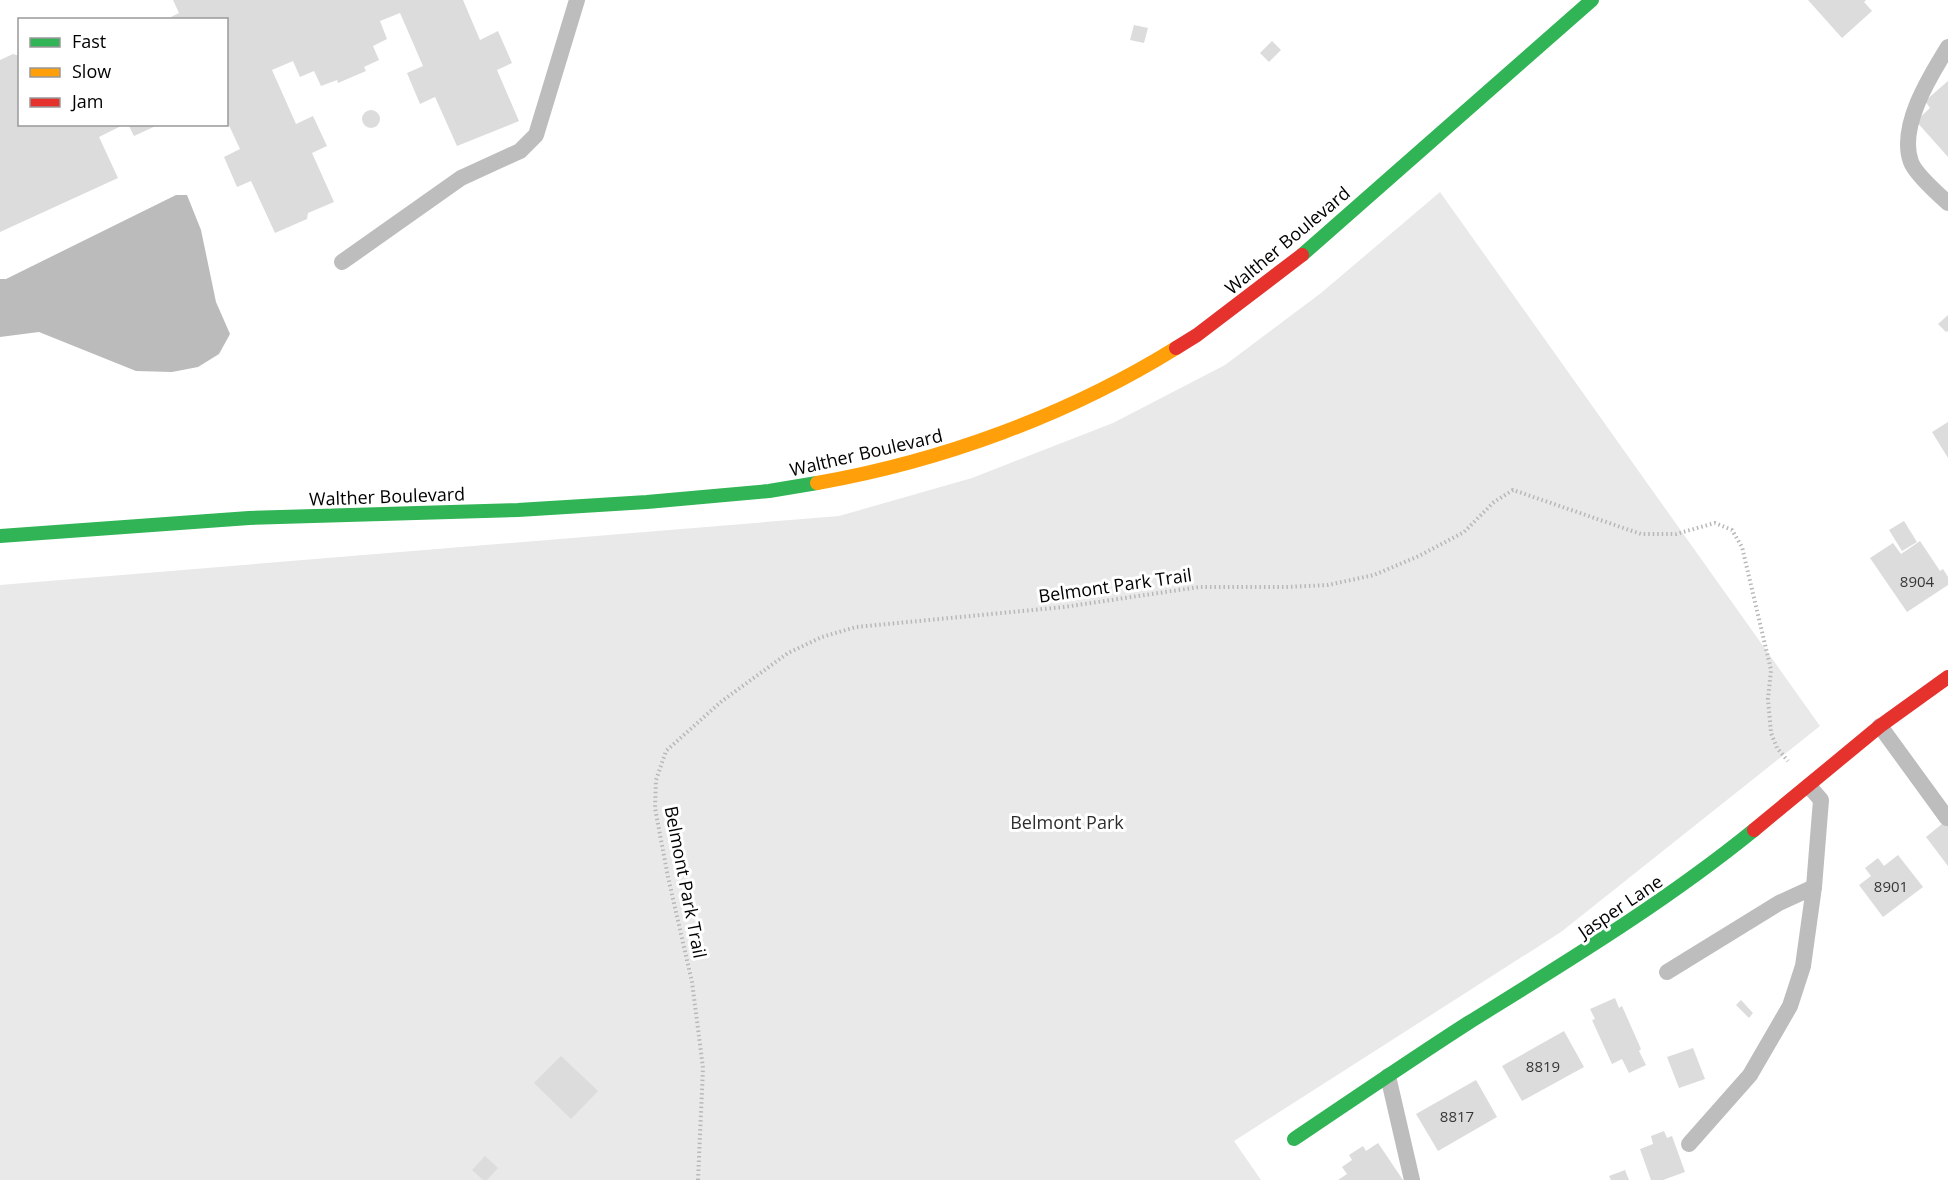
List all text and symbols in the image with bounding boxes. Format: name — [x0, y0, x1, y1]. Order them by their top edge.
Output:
legend — [18, 18, 228, 126]
text: Fast — [72, 29, 106, 53]
text: Slow — [72, 59, 111, 83]
text: Jam — [70, 89, 104, 113]
street label: Walther Boulevard — [1219, 181, 1355, 299]
street label: Walther Boulevard — [787, 423, 945, 481]
street label: Walther Boulevard — [308, 481, 466, 511]
street label: Belmont Park Trail — [1037, 562, 1193, 608]
house number: 8904 — [1900, 571, 1935, 591]
street label: Belmont Park Trail — [659, 804, 713, 960]
park label: Belmont Park — [1010, 810, 1124, 834]
street label: Jasper Lane — [1571, 869, 1667, 944]
house number: 8901 — [1874, 876, 1908, 896]
house number: 8819 — [1526, 1056, 1560, 1076]
house number: 8817 — [1440, 1106, 1474, 1126]

